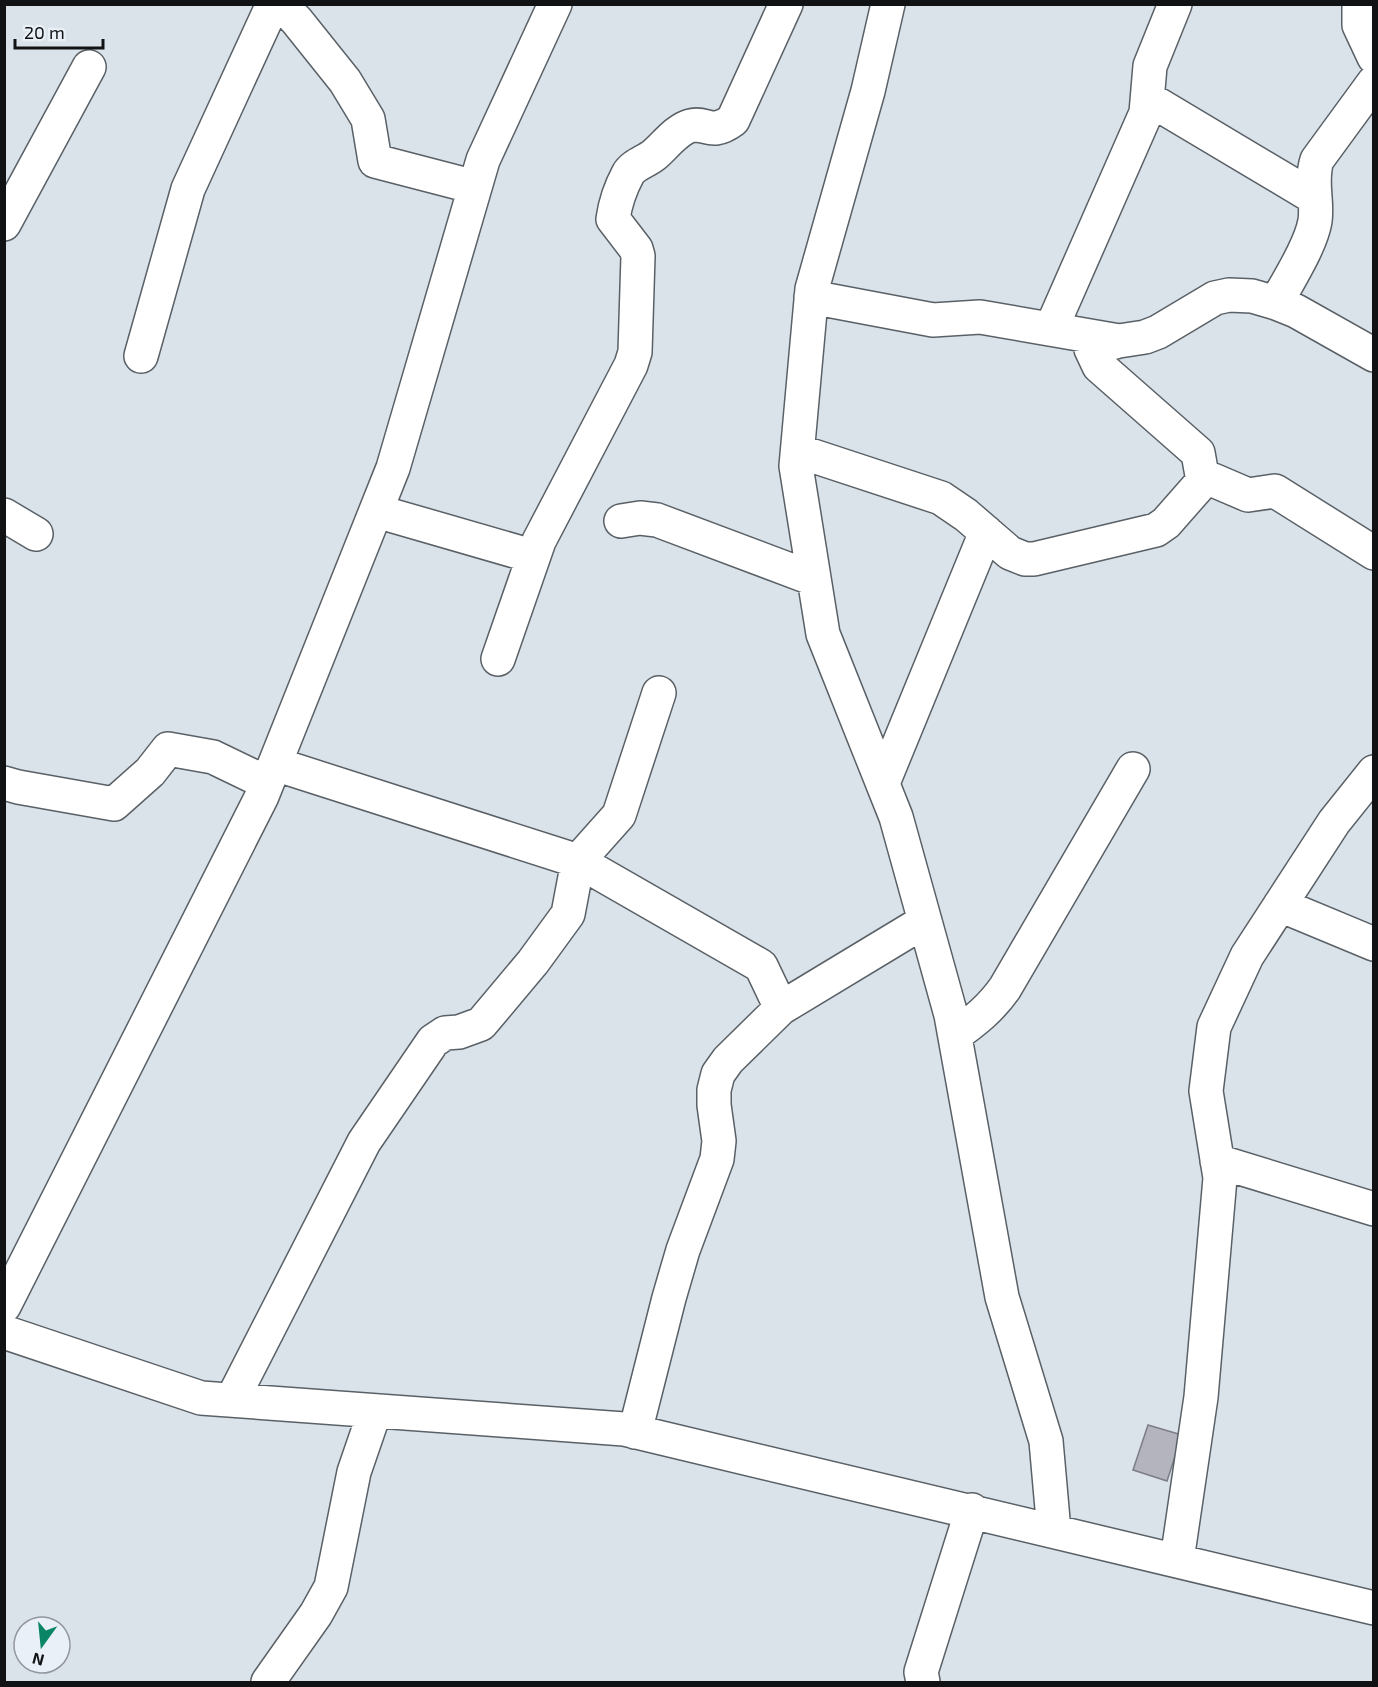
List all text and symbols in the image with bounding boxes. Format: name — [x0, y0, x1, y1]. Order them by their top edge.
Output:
scale bar — [15, 12, 104, 50]
text: 20 m — [24, 21, 65, 43]
north arrow — [12, 1615, 72, 1675]
text: N — [30, 1649, 46, 1671]

